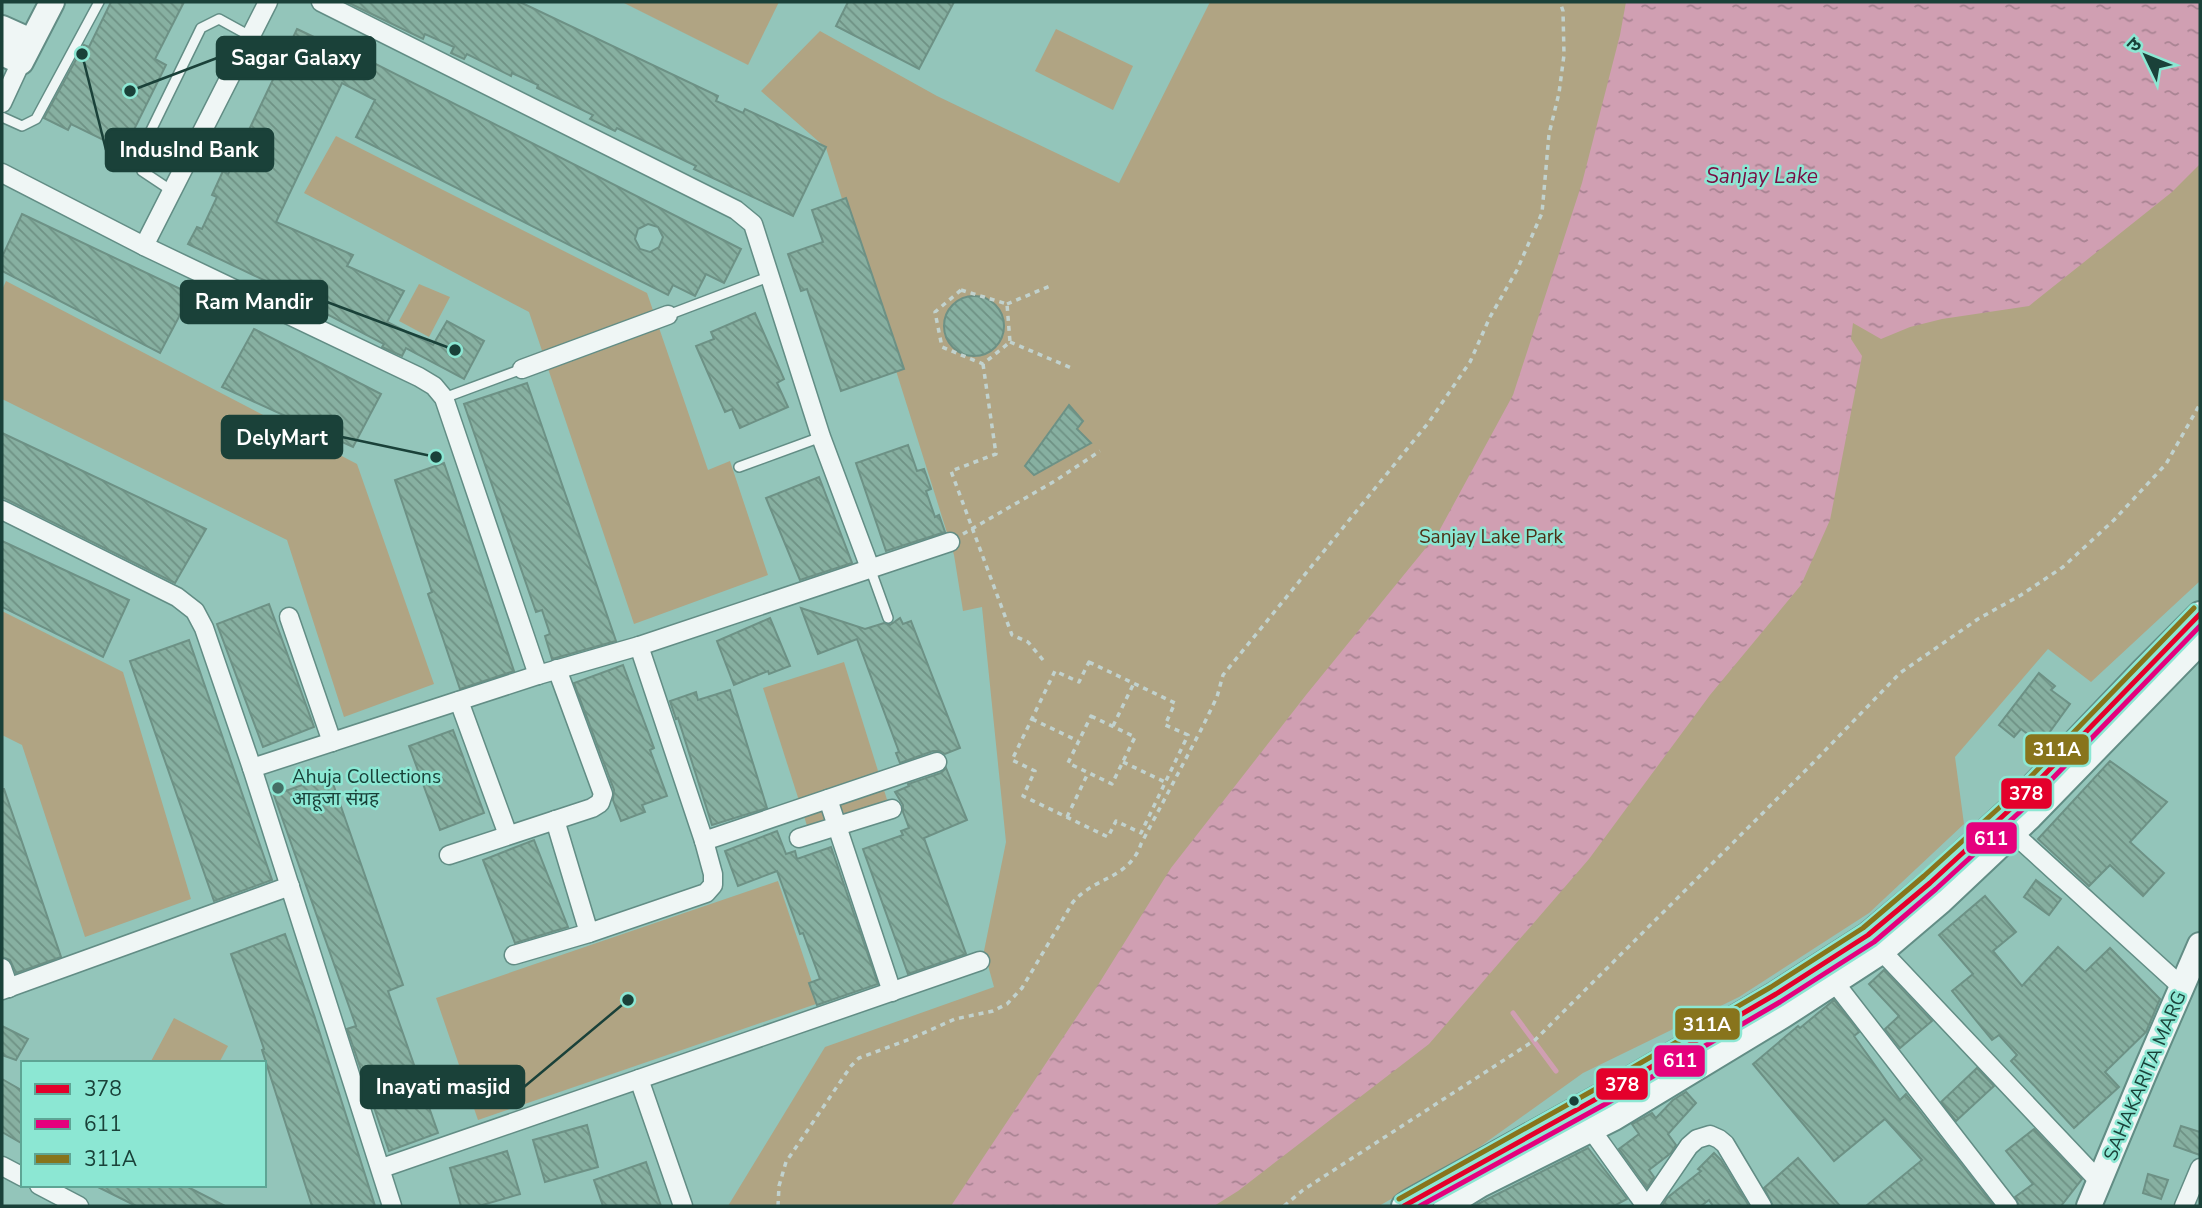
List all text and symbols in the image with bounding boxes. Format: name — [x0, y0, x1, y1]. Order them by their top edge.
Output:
north arrow — [2111, 21, 2181, 91]
text: उ — [2121, 32, 2148, 58]
callout: Sagar Galaxy — [217, 37, 375, 79]
text: Sagar Galaxy — [231, 44, 362, 72]
callout: IndusInd Bank — [106, 129, 273, 171]
text: IndusInd Bank — [119, 136, 259, 164]
water label: Sanjay Lake — [1706, 162, 1818, 190]
callout: Ram Mandir — [181, 281, 327, 323]
text: Ram Mandir — [195, 288, 314, 316]
callout: DelyMart — [222, 416, 342, 458]
text: DelyMart — [236, 424, 329, 452]
park label: Sanjay Lake Park — [1419, 524, 1564, 550]
line badge: 311A — [2024, 733, 2090, 766]
text: 311A — [2033, 737, 2082, 763]
place label: Ahuja Collections आहूजा संग्रह — [292, 764, 441, 812]
line badge: 378 — [2000, 777, 2053, 810]
marker: Ahuja Collections आहूजा संग्रह — [270, 780, 286, 796]
text: 378 — [2009, 781, 2043, 807]
line badge: 611 — [1965, 821, 2018, 855]
text: 611 — [1974, 826, 2008, 852]
street label: SAHAKARITA MARG — [2098, 987, 2192, 1165]
line badge: 311A — [1674, 1007, 1741, 1041]
text: 311A — [1683, 1012, 1732, 1038]
line badge: 611 — [1653, 1044, 1706, 1078]
text: 611 — [1663, 1048, 1697, 1074]
legend — [21, 1061, 266, 1187]
callout: Inayati masjid — [361, 1066, 524, 1108]
line badge: 378 — [1595, 1067, 1649, 1101]
text: 378 — [1605, 1072, 1639, 1098]
text: Inayati masjid — [376, 1073, 510, 1101]
text: 378 — [84, 1075, 122, 1103]
unlabelled marker — [1567, 1094, 1581, 1108]
text: 611 — [84, 1110, 122, 1138]
text: 311A — [84, 1145, 137, 1173]

